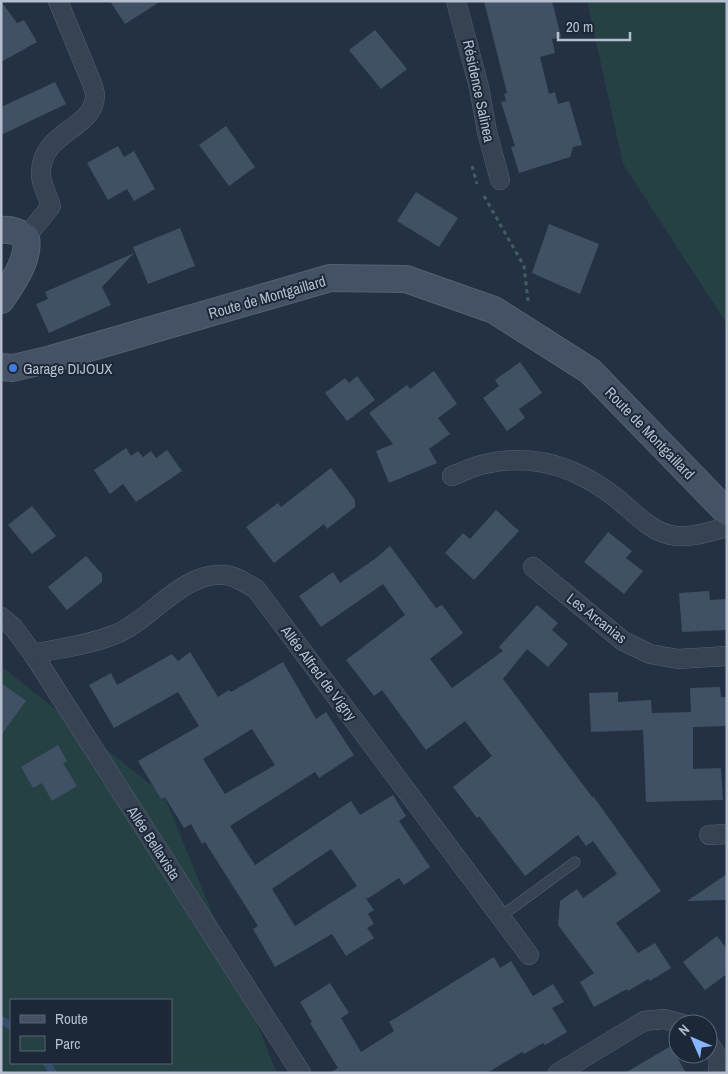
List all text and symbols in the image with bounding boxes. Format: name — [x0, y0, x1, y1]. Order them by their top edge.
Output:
scale bar — [558, 10, 630, 42]
text: 20 m — [566, 16, 593, 37]
street label: Résidence Salinea — [458, 38, 500, 144]
street label: Route de Montgaillard — [206, 270, 328, 324]
place label: Garage DIJOUX — [23, 358, 113, 379]
marker: Garage DIJOUX — [7, 362, 19, 374]
street label: Route de Montgaillard — [600, 382, 700, 484]
street label: Les Arcanias — [563, 588, 631, 648]
street label: Allée Alfred de Vigny — [276, 620, 362, 726]
street label: Allée Bellavista — [122, 801, 186, 884]
legend — [10, 999, 172, 1064]
text: Route — [55, 1008, 88, 1029]
north arrow — [668, 1014, 718, 1064]
text: N — [675, 1021, 693, 1039]
text: Parc — [55, 1033, 80, 1054]

